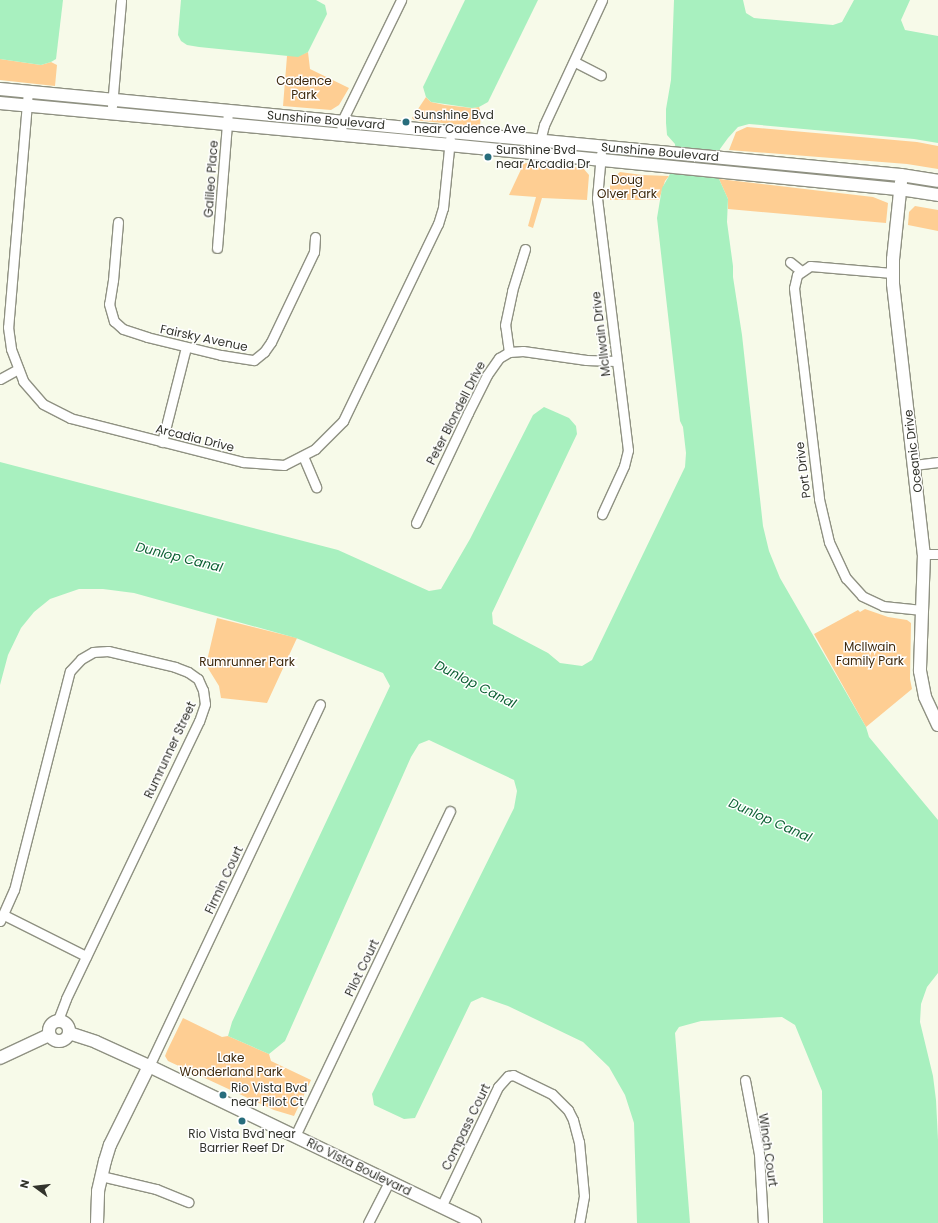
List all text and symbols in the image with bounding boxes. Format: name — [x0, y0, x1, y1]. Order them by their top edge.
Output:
park label: Cadence Park — [276, 74, 332, 102]
street label: Sunshine Boulevard — [267, 108, 385, 132]
place label: Sunshine Bvd near Cadence Ave — [414, 108, 526, 136]
marker: Sunshine Bvd near Cadence Ave — [401, 117, 411, 127]
street label: Galileo Place — [201, 140, 221, 218]
street label: Sunshine Boulevard — [601, 140, 719, 164]
place label: Sunshine Bvd near Arcadia Dr — [496, 143, 590, 171]
marker: Sunshine Bvd near Arcadia Dr — [483, 152, 493, 162]
park label: Doug Olver Park — [597, 173, 657, 201]
street label: McIIwain Drive — [589, 291, 613, 377]
street label: Fairsky Avenue — [159, 322, 249, 354]
street label: Peter Blondell Drive — [424, 359, 488, 467]
street label: Oceanic Drive — [901, 409, 925, 493]
street label: Arcadia Drive — [154, 421, 236, 455]
street label: Port Drive — [792, 441, 814, 499]
water label: Dunlop Canal — [134, 540, 224, 576]
park label: McIlwain Family Park — [836, 640, 904, 668]
park label: Rumrunner Park — [199, 655, 295, 669]
water label: Dunlop Canal — [432, 658, 518, 712]
street label: Rumrunner Street — [141, 699, 199, 801]
water label: Dunlop Canal — [726, 796, 814, 846]
street label: Firmin Court — [202, 844, 246, 916]
street label: Pilot Court — [342, 937, 382, 999]
park label: Lake Wonderland Park — [180, 1051, 282, 1079]
place label: Rio Vista Bvd near Pilot Ct — [231, 1081, 307, 1109]
street label: Compass Court — [439, 1081, 493, 1173]
marker: Rio Vista Bvd near Pilot Ct — [218, 1090, 228, 1100]
street label: Winch Court — [756, 1112, 780, 1188]
marker: Rio Vista Bvd near Barrier Reef Dr — [237, 1116, 247, 1126]
place label: Rio Vista Bvd near Barrier Reef Dr — [188, 1127, 296, 1155]
street label: Rio Vista Boulevard — [304, 1135, 414, 1199]
north arrow — [16, 1167, 56, 1207]
text: N — [16, 1178, 33, 1190]

